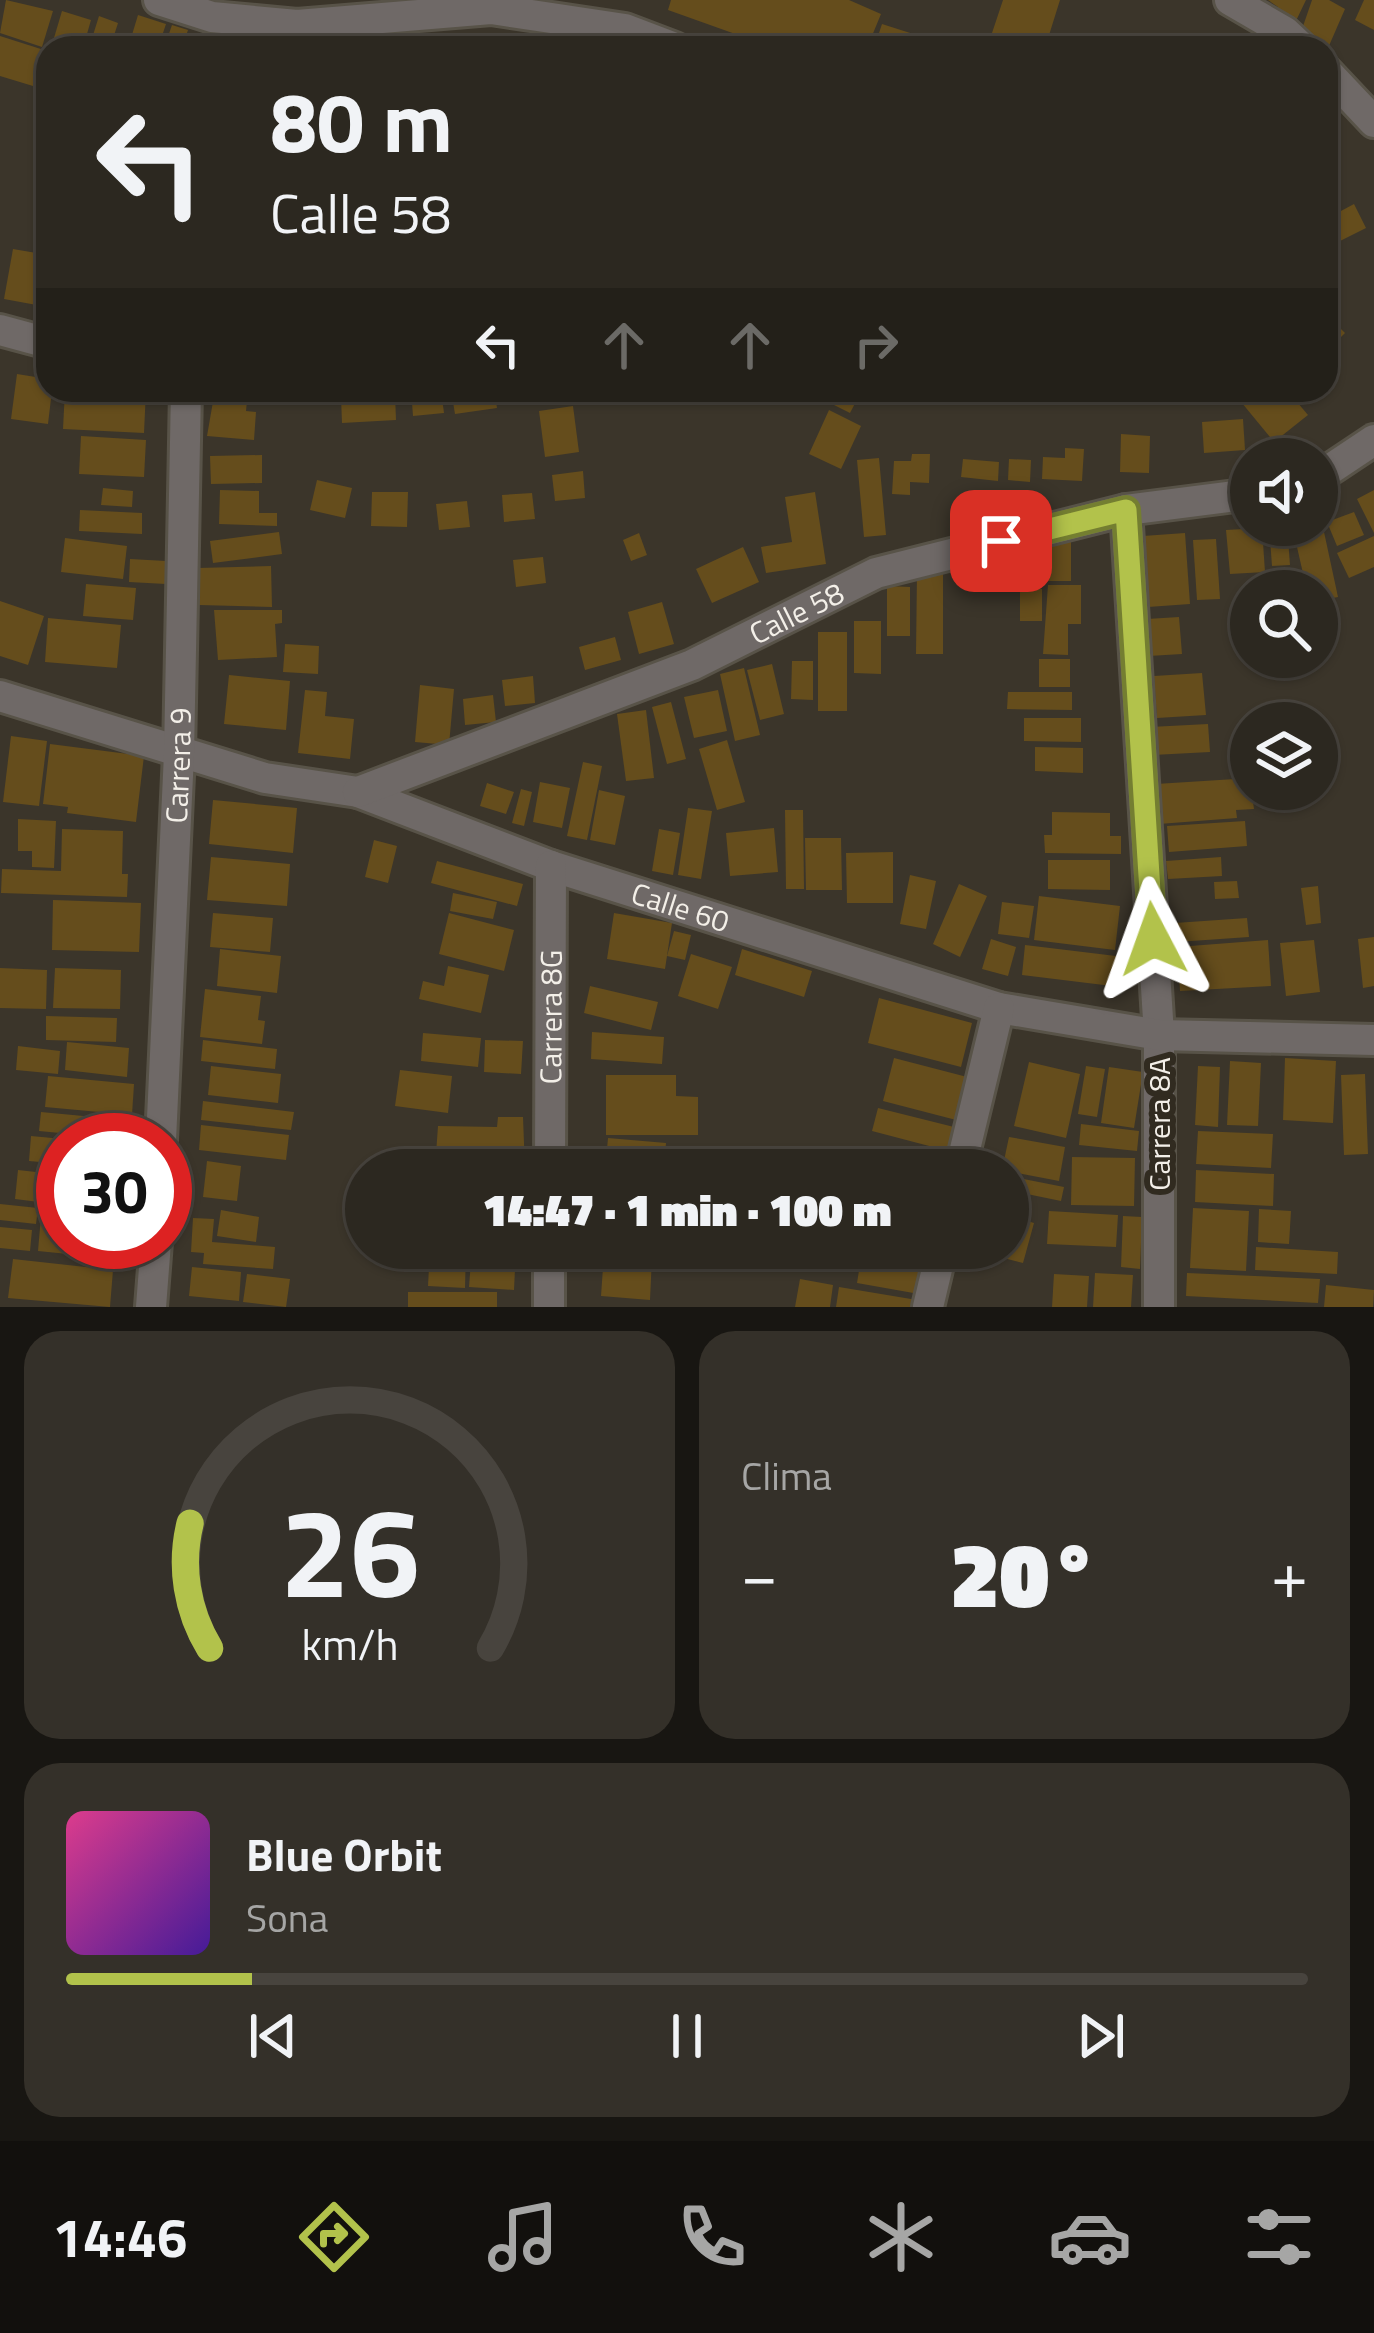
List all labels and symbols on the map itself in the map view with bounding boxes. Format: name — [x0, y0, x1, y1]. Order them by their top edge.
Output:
pin — [950, 490, 1052, 592]
street label: Calle 58 — [741, 570, 852, 656]
street label: Carrera 9 — [153, 707, 203, 824]
street label: Calle 60 — [626, 870, 735, 944]
position arrow — [1090, 876, 1216, 1002]
street label: Carrera 8G — [527, 950, 574, 1084]
street label: Carrera 8A — [1136, 1057, 1182, 1191]
speed limit sign: 30 — [36, 1113, 192, 1269]

